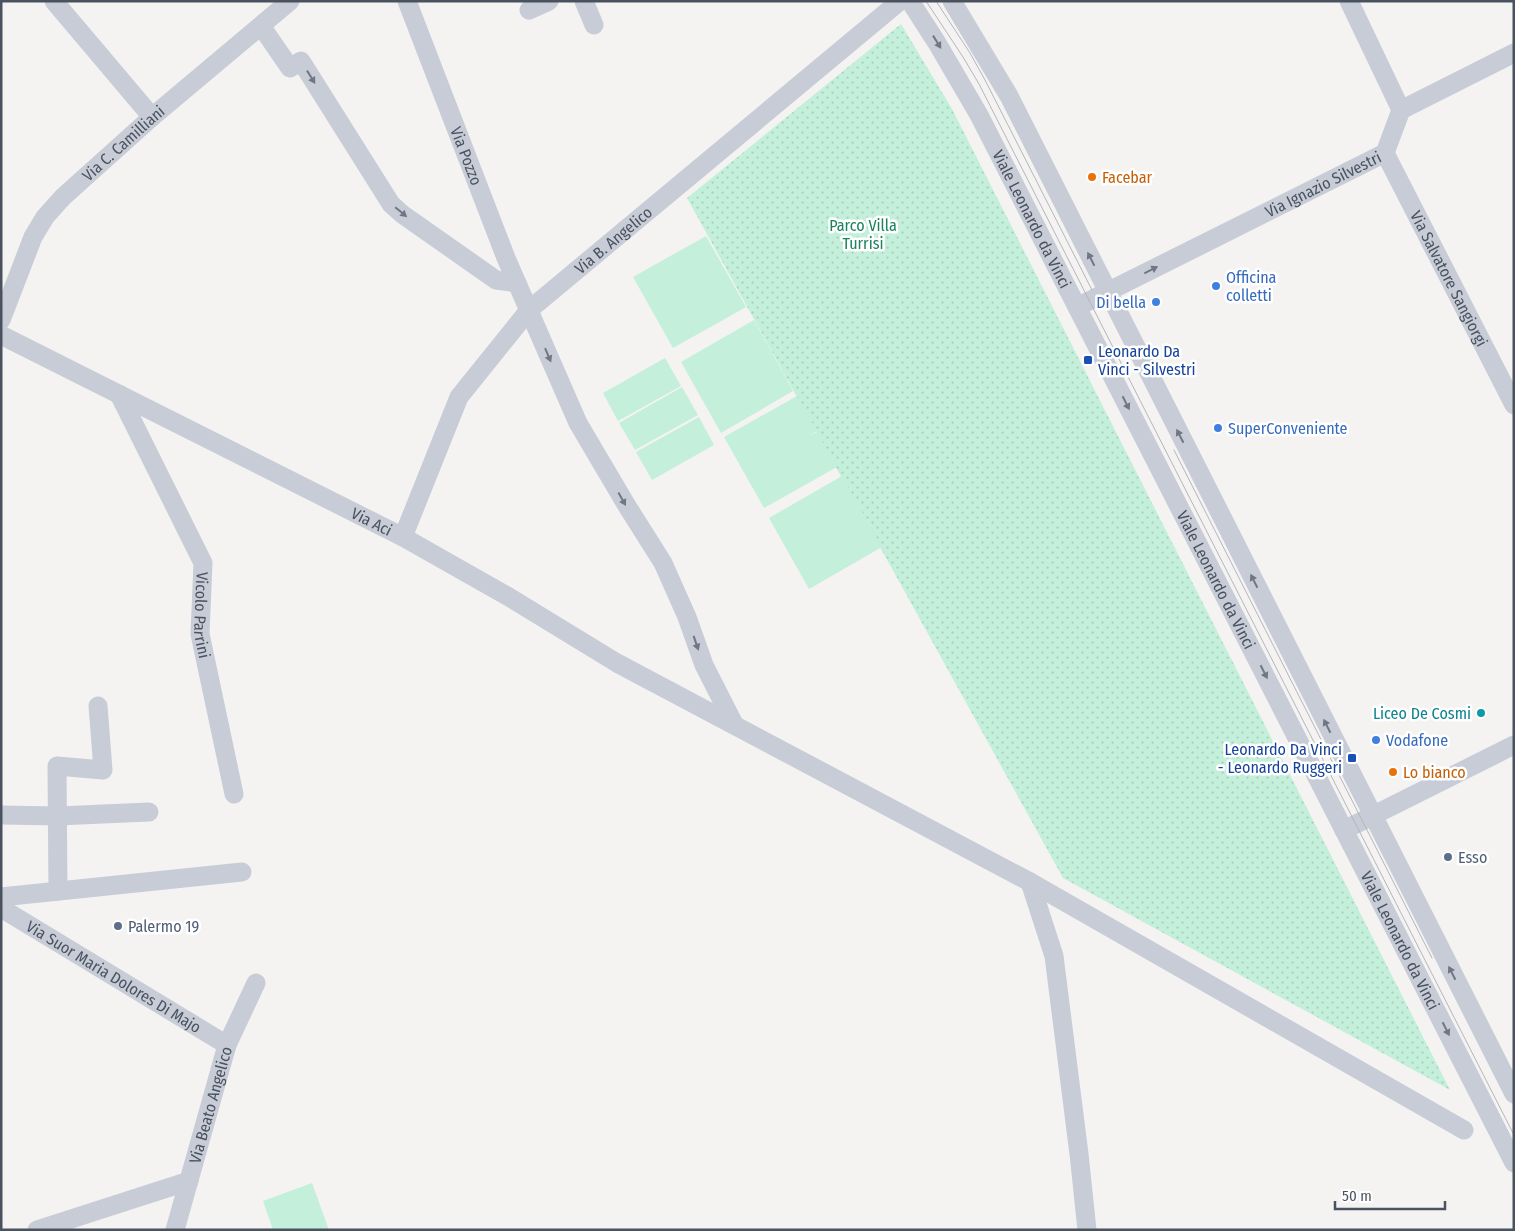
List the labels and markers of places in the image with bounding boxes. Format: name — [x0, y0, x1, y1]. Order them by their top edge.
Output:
place label: Facebar — [1102, 168, 1153, 187]
marker: Facebar — [1086, 171, 1098, 183]
place label: Officina colletti — [1226, 268, 1277, 305]
marker: Officina colletti — [1210, 280, 1222, 292]
place label: Di bella — [1096, 293, 1146, 312]
marker: Di bella — [1150, 296, 1162, 308]
place label: Leonardo Da Vinci - Silvestri — [1098, 342, 1196, 379]
marker: Leonardo Da Vinci - Silvestri — [1082, 354, 1094, 366]
place label: SuperConveniente — [1228, 419, 1348, 438]
marker: SuperConveniente — [1212, 422, 1224, 434]
place label: Liceo De Cosmi — [1373, 704, 1471, 723]
marker: Liceo De Cosmi — [1475, 707, 1487, 719]
place label: Vodafone — [1386, 731, 1448, 750]
marker: Vodafone — [1370, 734, 1382, 746]
place label: Leonardo Da Vinci - Leonardo Ruggeri — [1218, 740, 1342, 777]
marker: Leonardo Da Vinci - Leonardo Ruggeri — [1346, 752, 1358, 764]
place label: Lo bianco — [1403, 763, 1466, 782]
marker: Lo bianco — [1387, 766, 1399, 778]
place label: Esso — [1458, 848, 1487, 867]
marker: Esso — [1442, 851, 1454, 863]
place label: Palermo 19 — [128, 917, 200, 936]
marker: Palermo 19 — [112, 920, 124, 932]

